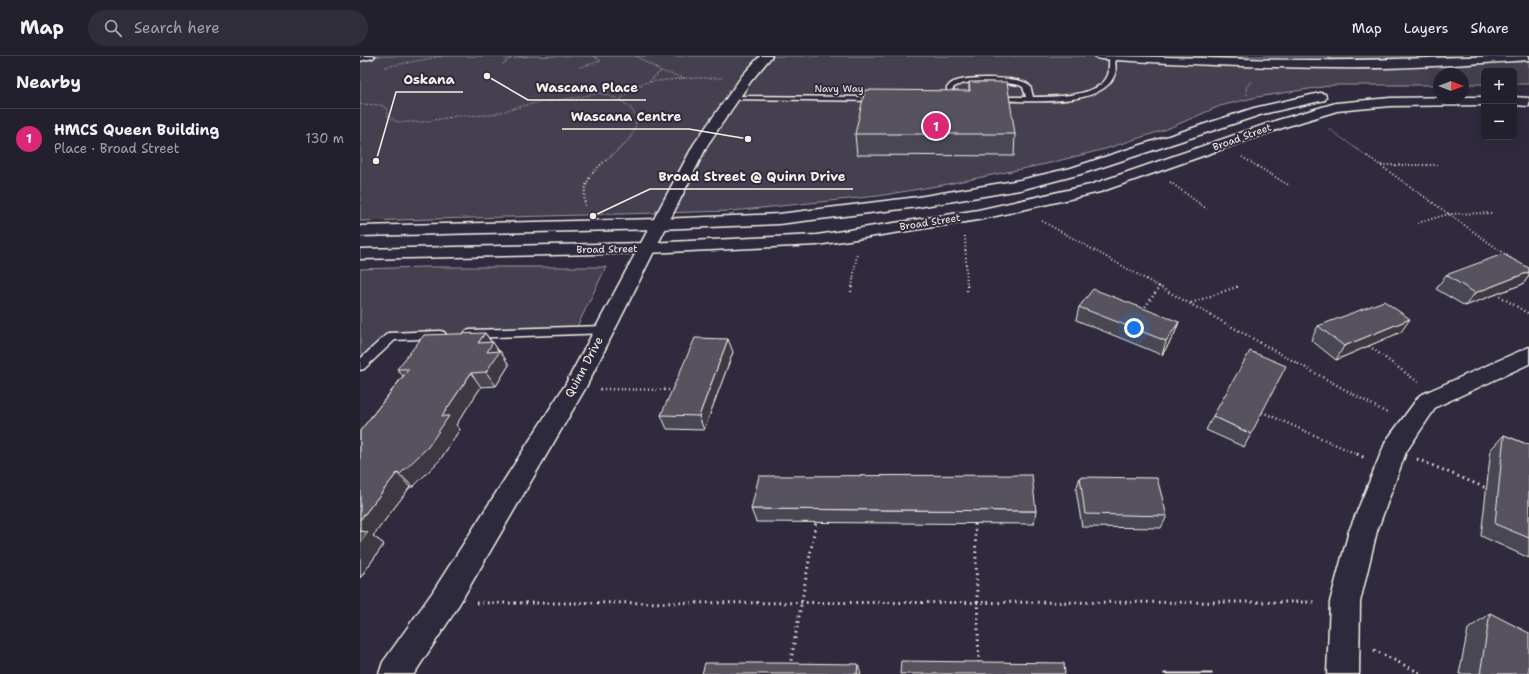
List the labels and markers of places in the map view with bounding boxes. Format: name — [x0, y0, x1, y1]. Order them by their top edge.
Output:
callout: Oskana — [396, 67, 463, 92]
callout: Wascana Place — [528, 75, 646, 100]
callout: Wascana Centre — [562, 104, 689, 129]
pin: 1 — [923, 111, 949, 141]
callout: Broad Street @ Quinn Drive — [650, 164, 853, 189]

